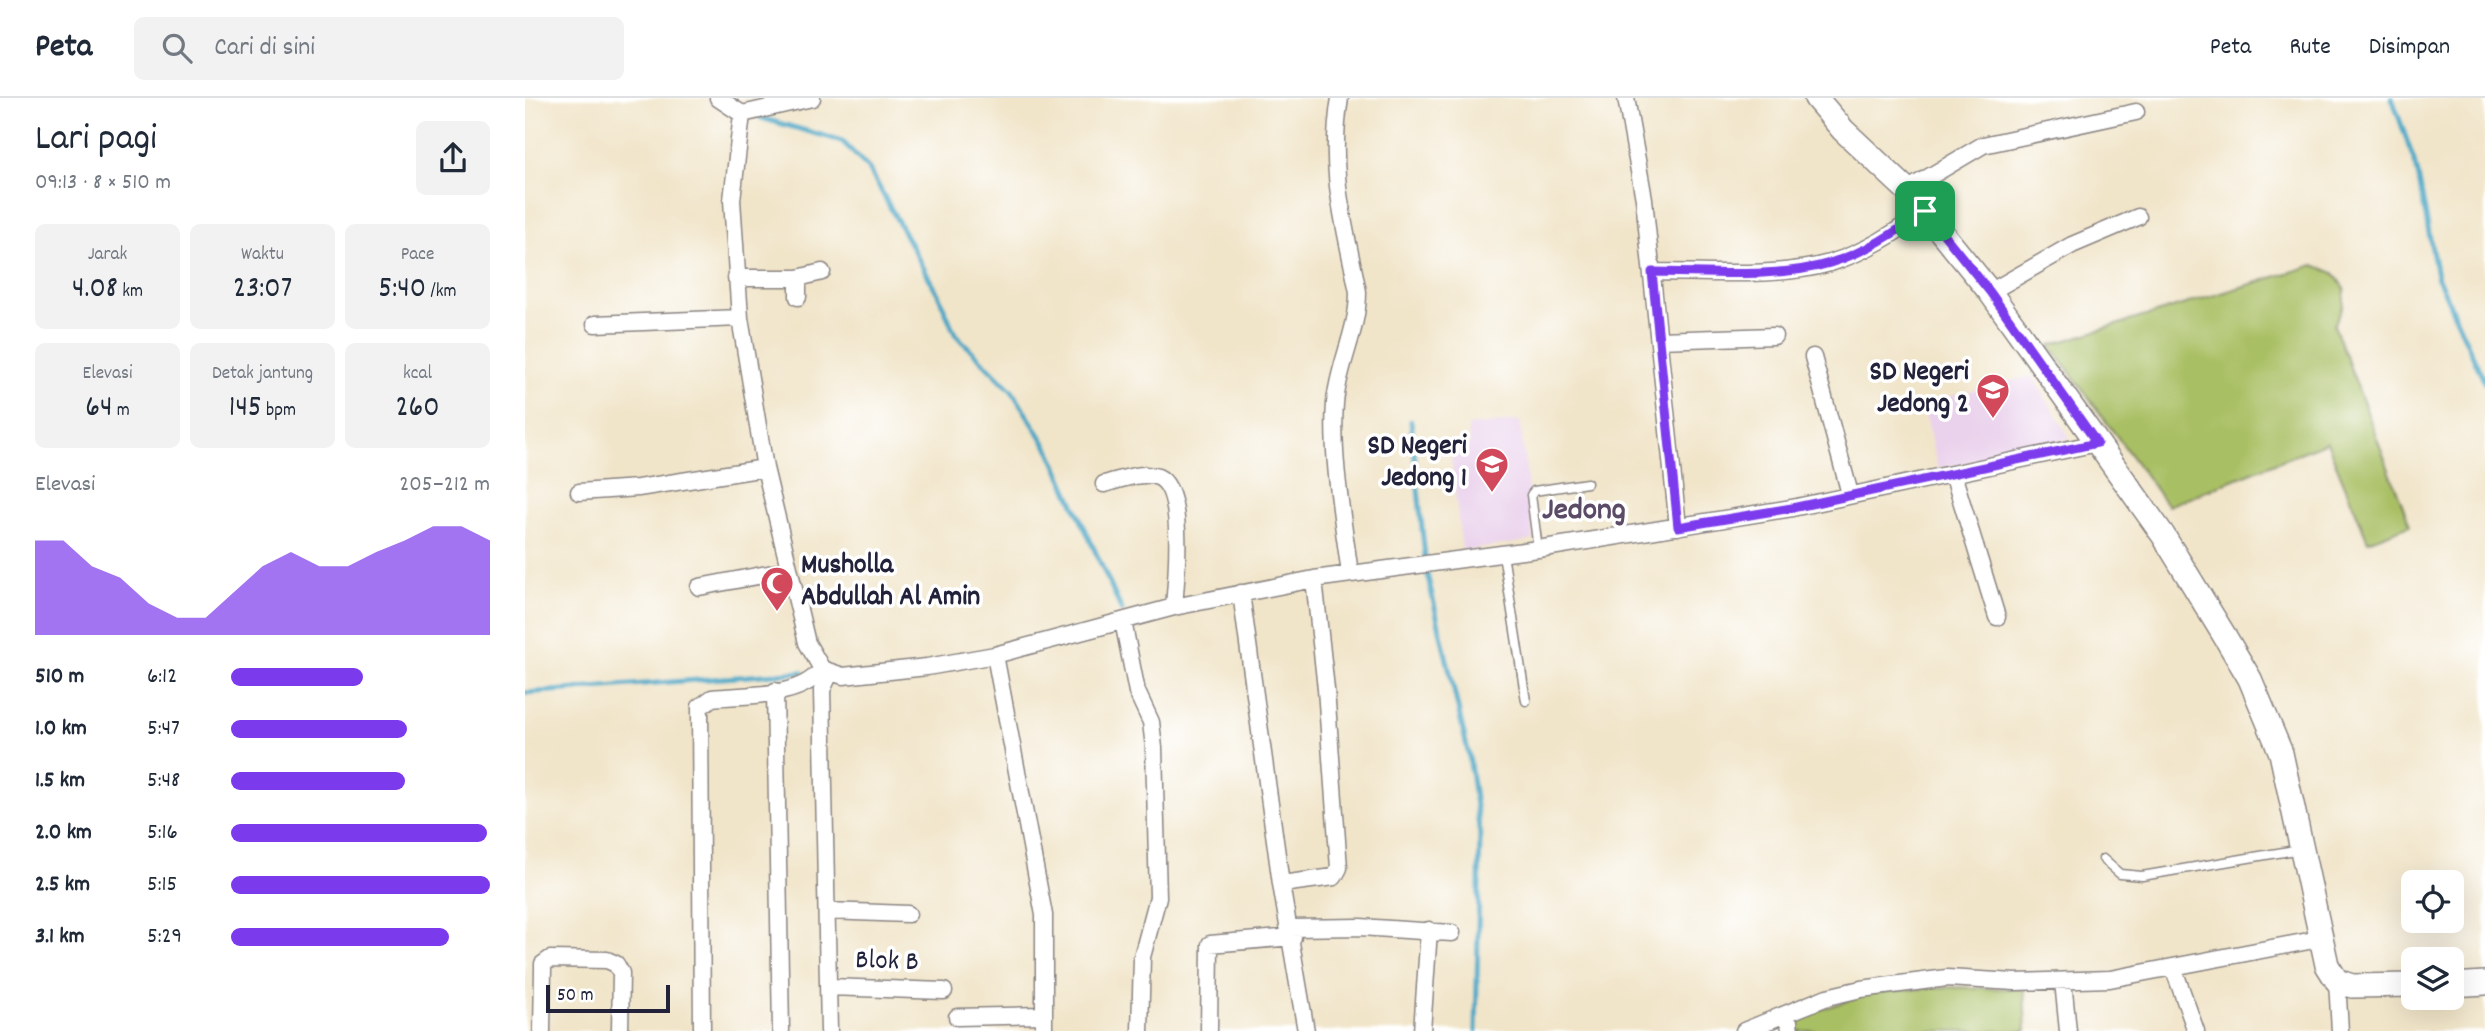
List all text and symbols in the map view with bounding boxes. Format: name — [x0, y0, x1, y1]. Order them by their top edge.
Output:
search box — [134, 17, 624, 80]
text: Peta — [35, 25, 92, 72]
icon: search — [158, 29, 196, 67]
text: Cari di sini — [214, 30, 315, 67]
text: Peta — [2210, 31, 2251, 65]
text: Rute — [2289, 31, 2331, 65]
text: Disimpan — [2369, 31, 2450, 65]
text: Lari pagi — [35, 113, 157, 168]
button: share — [416, 121, 490, 195]
text: 09:13 · 8 × 510 m — [35, 167, 171, 200]
pin — [1895, 181, 1955, 241]
icon: arrive — [1906, 192, 1944, 230]
text: Jarak — [88, 242, 127, 269]
text: Waktu — [241, 242, 284, 269]
text: Pace — [401, 242, 434, 269]
text: 4.08 — [72, 269, 118, 312]
text: 23:07 — [233, 269, 292, 312]
text: 5:40 — [378, 269, 426, 312]
text: km — [118, 279, 143, 306]
text: /km — [426, 279, 457, 306]
place label: SD Negeri Jedong 2 — [1870, 354, 1969, 426]
text: Elevasi — [83, 361, 132, 388]
text: Detak jantung — [212, 361, 313, 388]
text: kcal — [403, 361, 432, 388]
school or university icon: SD Negeri Jedong 2 — [1974, 371, 2012, 420]
text: 64 — [85, 388, 112, 431]
text: 145 — [229, 388, 262, 431]
text: 260 — [395, 388, 440, 431]
text: m — [112, 398, 130, 425]
text: bpm — [262, 398, 296, 425]
place label: SD Negeri Jedong 1 — [1368, 428, 1467, 500]
school or university icon: SD Negeri Jedong 1 — [1473, 445, 1511, 494]
text: Elevasi — [35, 469, 95, 502]
text: 205–212 m — [399, 469, 490, 502]
district label: Jedong — [1542, 489, 1626, 535]
place label: Musholla Abdullah Al Amin — [801, 547, 980, 619]
mosque icon: Musholla Abdullah Al Amin — [758, 564, 796, 613]
text: 510 m — [35, 661, 84, 694]
text: 6:12 — [147, 661, 177, 694]
text: 1.0 km — [35, 713, 87, 746]
text: 5:47 — [147, 713, 180, 746]
text: 1.5 km — [35, 765, 85, 798]
text: 5:48 — [147, 765, 180, 798]
text: 2.0 km — [35, 817, 92, 850]
text: 5:16 — [147, 817, 178, 850]
text: 2.5 km — [35, 869, 90, 902]
text: 5:15 — [147, 869, 177, 902]
map controls — [2401, 870, 2464, 1010]
button: locate — [2401, 870, 2464, 933]
text: 3.1 km — [35, 921, 85, 954]
text: 5:29 — [147, 921, 182, 954]
street label: Blok B — [855, 942, 919, 984]
button: layers — [2401, 947, 2464, 1010]
scale bar — [546, 982, 670, 1014]
text: 50 m — [557, 983, 594, 1010]

